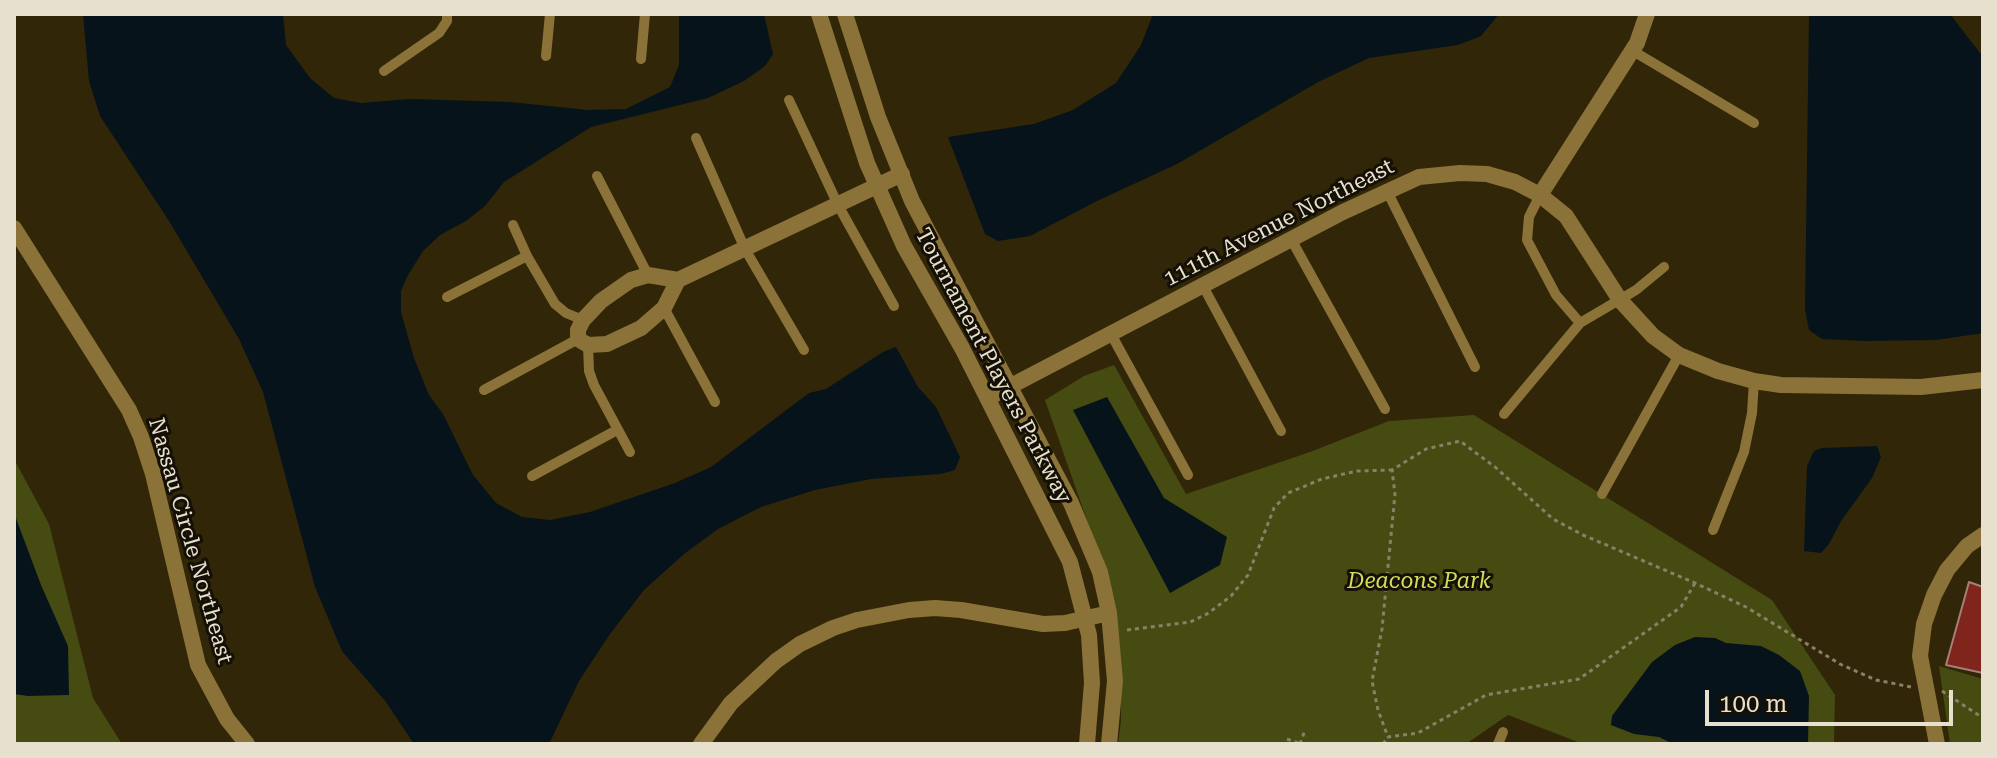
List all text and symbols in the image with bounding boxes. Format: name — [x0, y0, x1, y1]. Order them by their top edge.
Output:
street label: 111th Avenue Northeast — [1160, 153, 1398, 293]
street label: Tournament Players Parkway — [909, 224, 1077, 508]
street label: Nassau Circle Northeast — [142, 415, 238, 667]
park label: Deacons Park — [1347, 569, 1491, 595]
scale bar — [1709, 674, 1957, 724]
text: 100 m — [1719, 690, 1787, 718]

